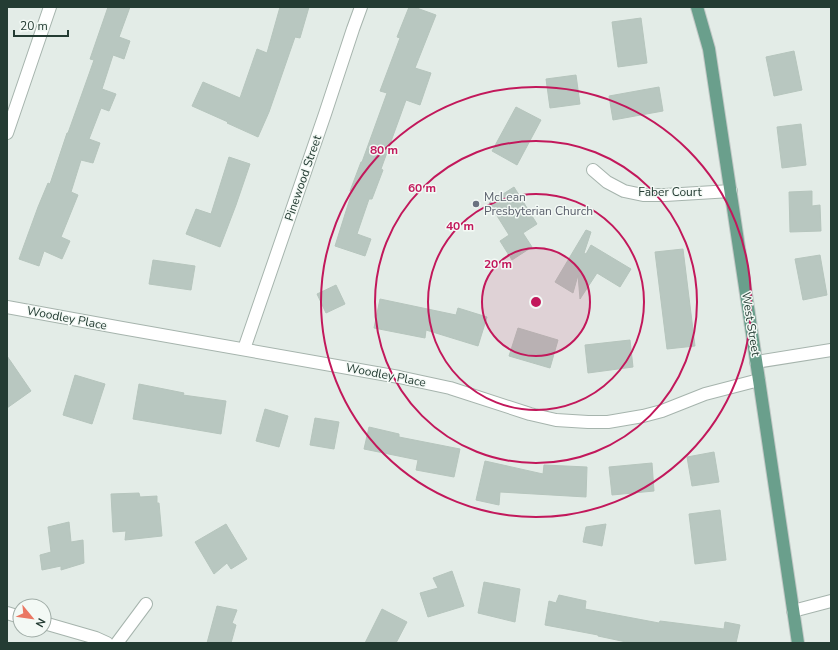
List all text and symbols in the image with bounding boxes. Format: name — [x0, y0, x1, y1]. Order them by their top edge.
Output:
scale bar — [14, 12, 68, 38]
text: 20 m — [20, 18, 48, 34]
street label: Pinewood Street — [281, 132, 325, 223]
text: 80 m — [370, 142, 398, 158]
text: 60 m — [408, 180, 436, 196]
street label: Faber Court — [638, 184, 702, 200]
place label: McLean Presbyterian Church — [484, 189, 593, 219]
marker: McLean Presbyterian Church — [471, 199, 481, 209]
text: 40 m — [446, 218, 474, 234]
text: 20 m — [484, 256, 512, 272]
street label: West Street — [738, 291, 764, 358]
centre of rings — [529, 295, 543, 309]
street label: Woodley Place — [26, 302, 108, 334]
street label: Woodley Place — [345, 359, 427, 391]
north arrow — [12, 598, 52, 638]
text: N — [32, 615, 49, 630]

